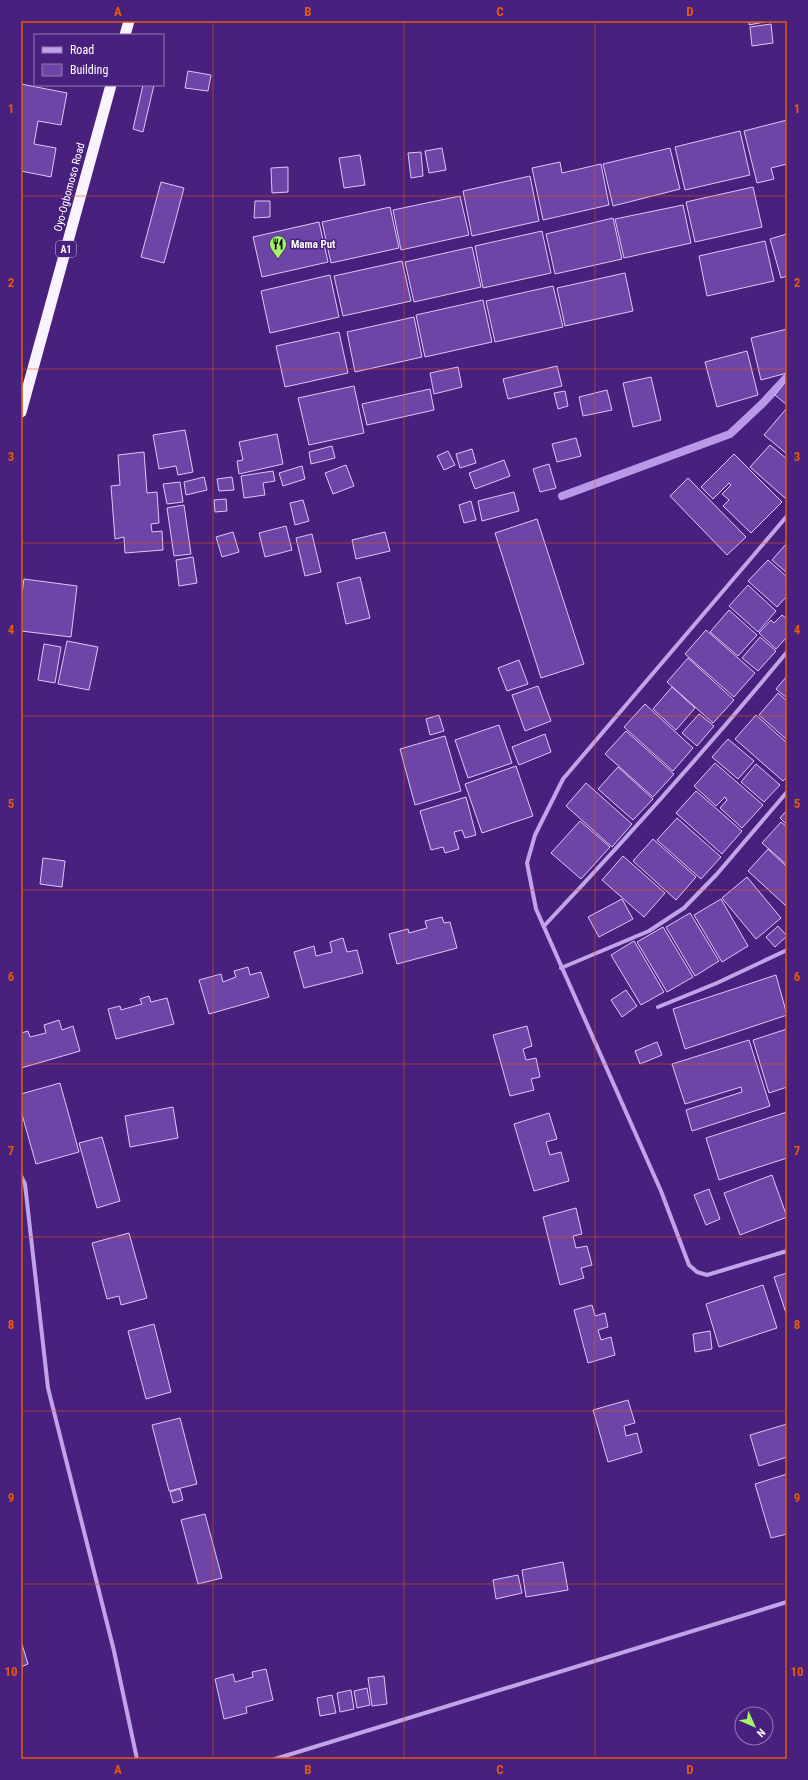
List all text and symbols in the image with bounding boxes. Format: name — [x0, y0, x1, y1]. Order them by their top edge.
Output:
text: A — [114, 4, 122, 19]
text: B — [304, 4, 312, 19]
text: C — [496, 4, 504, 19]
text: D — [686, 4, 694, 19]
legend — [34, 34, 164, 86]
text: Road — [70, 43, 94, 57]
text: Building — [70, 63, 108, 77]
text: 1 — [8, 101, 14, 116]
text: 1 — [794, 101, 800, 116]
street label: Oyo-Ogbomoso Road — [51, 141, 88, 233]
restaurant icon: Mama Put — [268, 234, 288, 259]
place label: Mama Put — [291, 238, 336, 251]
road number: A1 — [56, 241, 76, 257]
text: 2 — [8, 275, 15, 290]
text: 2 — [794, 275, 801, 290]
text: 3 — [8, 449, 14, 464]
text: 3 — [794, 449, 800, 464]
text: 4 — [8, 622, 15, 637]
text: 4 — [794, 622, 801, 637]
text: 5 — [8, 796, 15, 811]
text: 5 — [794, 796, 801, 811]
text: 6 — [8, 969, 15, 984]
text: 6 — [794, 969, 801, 984]
text: 7 — [8, 1143, 15, 1158]
text: 7 — [794, 1143, 801, 1158]
text: 8 — [8, 1317, 14, 1332]
text: 8 — [794, 1317, 800, 1332]
text: 9 — [8, 1490, 14, 1505]
text: 9 — [794, 1490, 800, 1505]
text: 10 — [4, 1664, 18, 1679]
text: 10 — [790, 1664, 804, 1679]
north arrow — [734, 1706, 774, 1746]
text: N — [754, 1726, 768, 1740]
text: A — [114, 1762, 122, 1777]
text: B — [304, 1762, 312, 1777]
text: C — [496, 1762, 504, 1777]
text: D — [686, 1762, 694, 1777]

